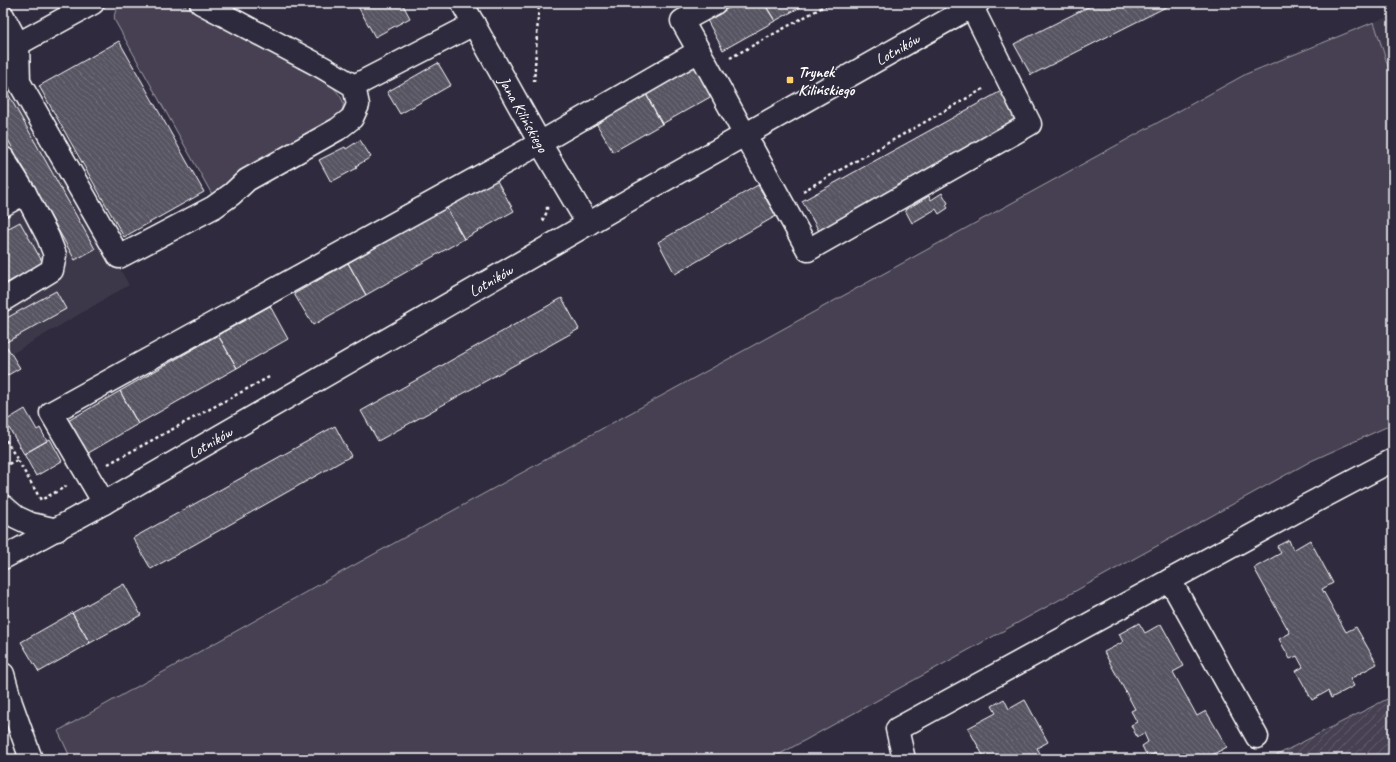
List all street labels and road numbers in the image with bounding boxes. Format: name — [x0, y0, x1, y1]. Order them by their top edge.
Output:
street label: Lotników — [872, 28, 925, 70]
street label: Jana Kilińskiego — [493, 72, 553, 157]
street label: Lotników — [465, 260, 518, 302]
street label: Lotników — [184, 421, 237, 464]

